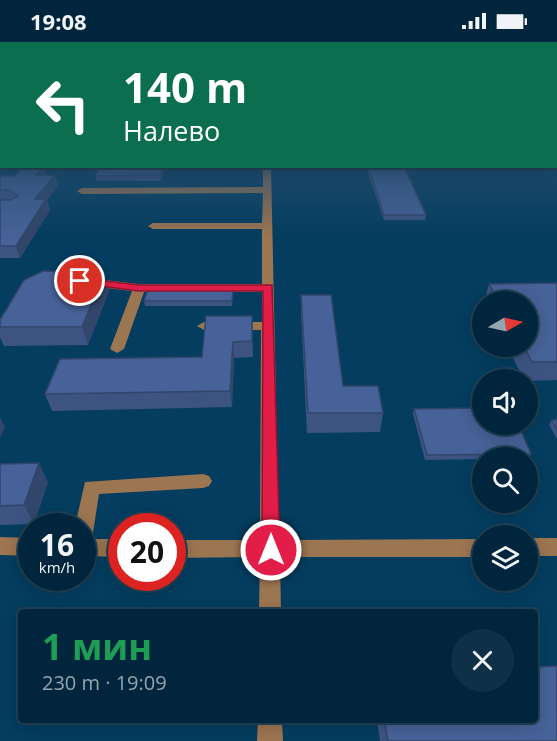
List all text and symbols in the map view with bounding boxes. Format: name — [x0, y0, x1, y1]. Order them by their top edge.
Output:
text: 19:08 — [30, 6, 87, 36]
text: 140 m — [123, 58, 247, 115]
icon: left — [24, 66, 102, 144]
text: Налево — [123, 112, 220, 149]
pin — [54, 255, 105, 306]
icon: arrive — [63, 264, 96, 297]
north arrow — [472, 291, 538, 357]
map controls — [472, 291, 538, 591]
button: sound — [472, 369, 538, 435]
button: search — [472, 447, 538, 513]
speed limit sign: 20 — [108, 513, 186, 591]
position arrow — [239, 518, 303, 582]
text: 16 — [40, 524, 74, 565]
button: layers — [472, 525, 538, 591]
text: km/h — [39, 557, 75, 577]
text: 1 мин — [42, 622, 152, 671]
button: close — [451, 629, 514, 692]
text: 230 m · 19:09 — [42, 669, 167, 696]

